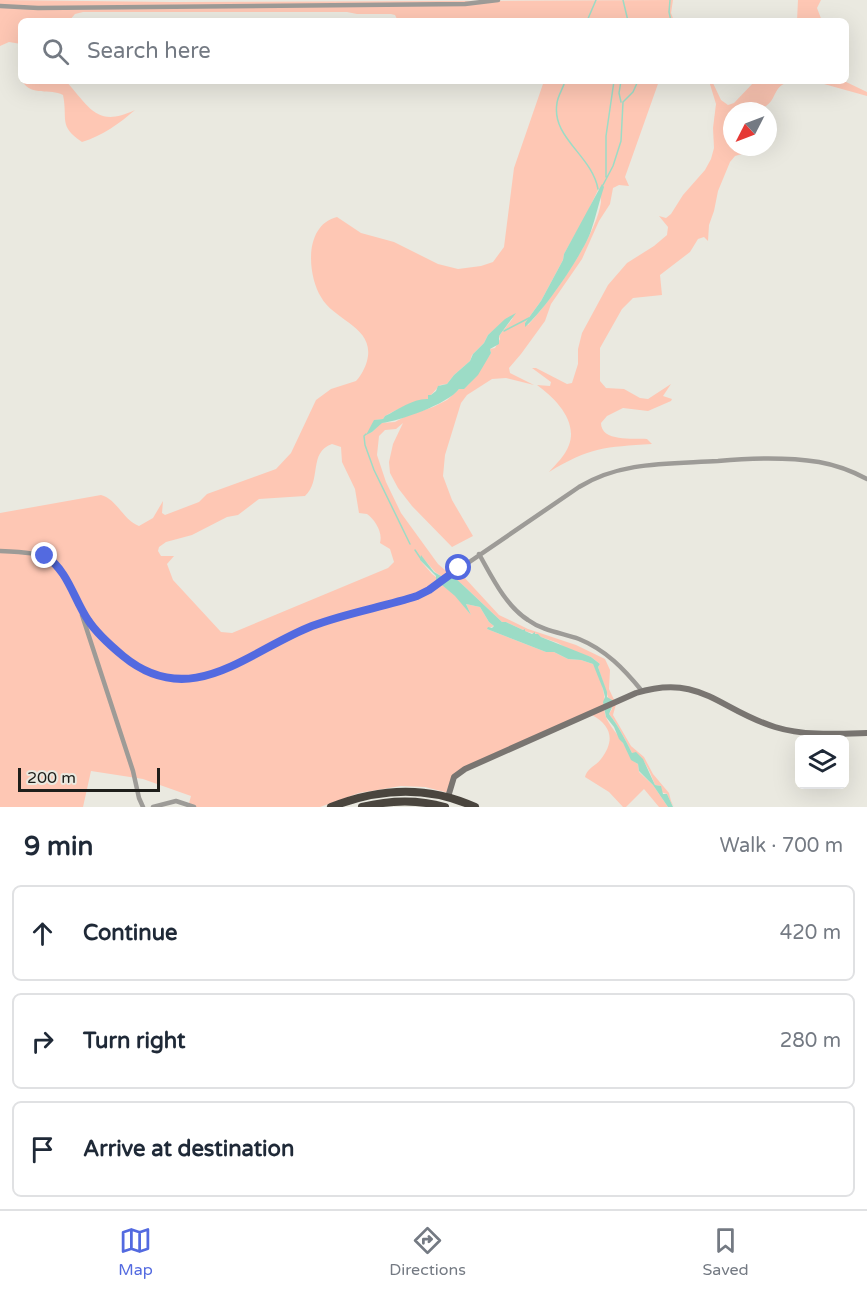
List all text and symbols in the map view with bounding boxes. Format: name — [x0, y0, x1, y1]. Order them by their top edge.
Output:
search box — [18, 18, 849, 84]
icon: search — [39, 35, 72, 68]
text: Search here — [87, 38, 211, 64]
north arrow — [723, 102, 777, 156]
route end — [31, 542, 57, 568]
route start — [445, 554, 471, 580]
map controls — [795, 735, 849, 789]
button: layers — [795, 735, 849, 789]
scale bar — [18, 765, 160, 792]
text: 200 m — [27, 768, 76, 788]
text: 9 min — [24, 831, 93, 862]
text: Walk · 700 m — [720, 834, 843, 858]
icon: ahead — [26, 917, 59, 950]
text: Continue — [83, 920, 178, 946]
text: 420 m — [780, 921, 841, 945]
icon: right — [26, 1025, 59, 1058]
text: Turn right — [83, 1028, 185, 1054]
text: 280 m — [780, 1029, 841, 1053]
icon: arrive — [26, 1133, 59, 1166]
text: Arrive at destination — [83, 1136, 294, 1162]
tab: Map — [118, 1224, 153, 1280]
tab: Directions — [389, 1224, 466, 1280]
tab: Saved — [702, 1224, 749, 1280]

